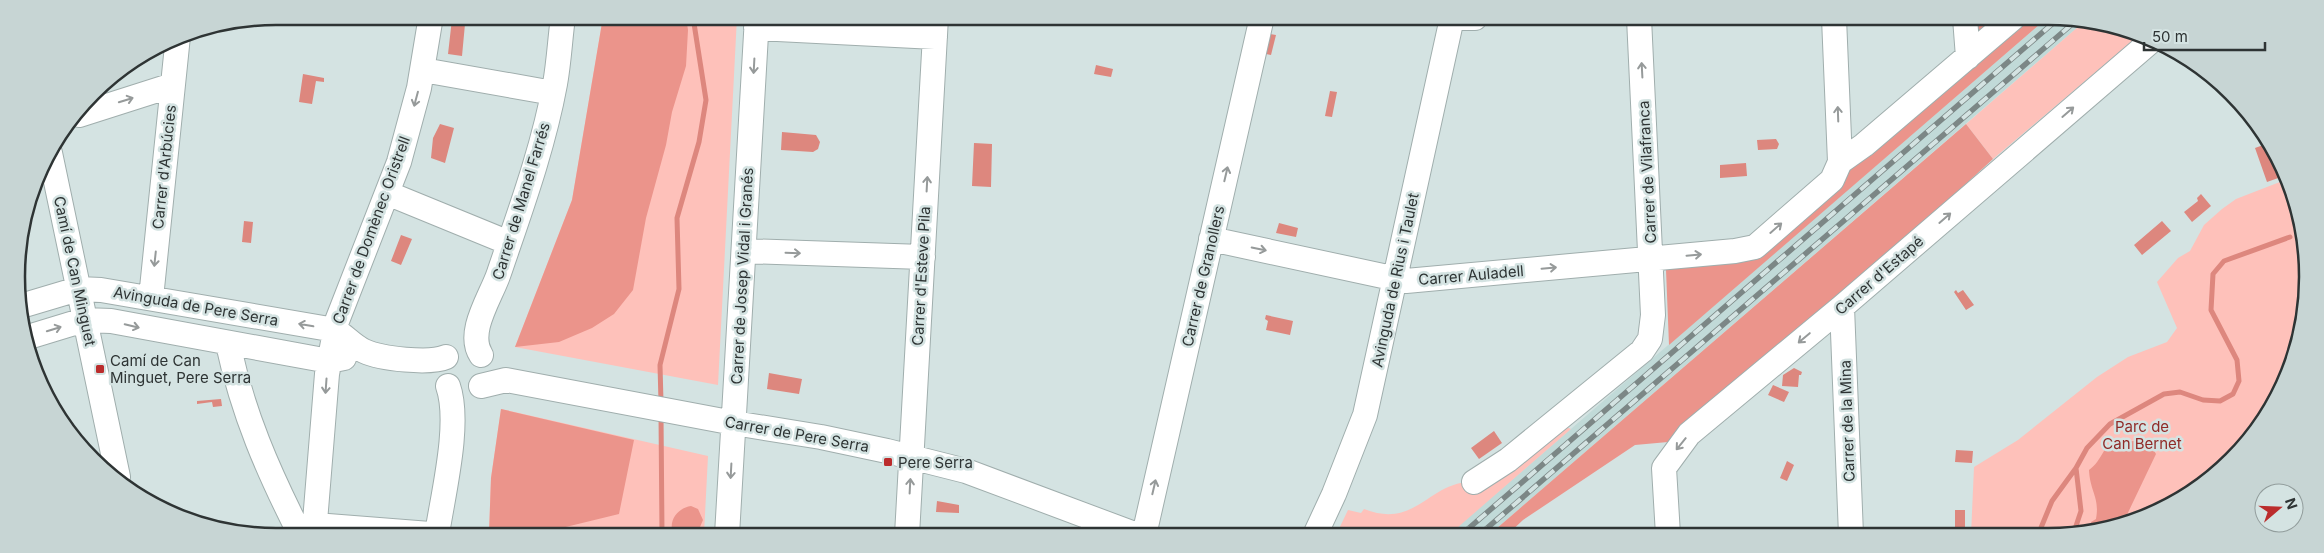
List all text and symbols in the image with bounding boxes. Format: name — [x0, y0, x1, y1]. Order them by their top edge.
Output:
scale bar — [2144, 20, 2265, 52]
text: 50 m — [2152, 27, 2188, 46]
one-way arrow — [750, 57, 759, 73]
one-way arrow — [1637, 62, 1647, 78]
one-way arrow — [411, 90, 421, 106]
one-way arrow — [117, 94, 133, 104]
street label: Carrer de Vilafranca — [1634, 100, 1660, 244]
street label: Carrer d'Arbúcies — [148, 104, 180, 230]
one-way arrow — [1833, 106, 1842, 122]
one-way arrow — [2061, 106, 2074, 117]
street label: Carrer de Manel Farrés — [488, 120, 554, 282]
street label: Carrer de Domènec Oristrell — [328, 133, 414, 327]
street label: Carrer de Josep Vidal i Granés — [727, 167, 757, 385]
one-way arrow — [1222, 167, 1231, 183]
one-way arrow — [922, 176, 931, 192]
street label: Avinguda de Rius i Taulet — [1367, 191, 1423, 369]
street label: Camí de Can Minguet — [50, 194, 100, 348]
street label: Carrer de Granollers — [1178, 204, 1228, 348]
street label: Carrer d'Esteve Pila — [908, 206, 934, 346]
one-way arrow — [1938, 212, 1951, 223]
one-way arrow — [1770, 222, 1783, 234]
street label: Carrer d'Estapé — [1831, 231, 1927, 319]
one-way arrow — [1250, 245, 1266, 254]
one-way arrow — [784, 248, 800, 257]
one-way arrow — [150, 250, 160, 266]
one-way arrow — [1685, 250, 1701, 260]
street label: Carrer Auladell — [1417, 261, 1525, 289]
one-way arrow — [1541, 264, 1557, 273]
street label: Avinguda de Pere Serra — [112, 282, 280, 330]
one-way arrow — [299, 320, 315, 330]
one-way arrow — [124, 322, 140, 331]
one-way arrow — [46, 324, 62, 334]
one-way arrow — [1798, 332, 1811, 344]
place label: Camí de Can Minguet, Pere Serra — [110, 351, 251, 387]
street label: Carrer de la Mina — [1835, 360, 1859, 482]
marker: Camí de Can Minguet, Pere Serra — [94, 363, 106, 375]
one-way arrow — [321, 378, 330, 394]
street label: Carrer de Pere Serra — [723, 412, 871, 456]
park label: Parc de Can Bernet — [2102, 417, 2182, 453]
one-way arrow — [1676, 437, 1687, 450]
place label: Pere Serra — [898, 453, 973, 472]
marker: Pere Serra — [882, 456, 894, 468]
one-way arrow — [727, 463, 736, 479]
one-way arrow — [905, 478, 914, 494]
one-way arrow — [1150, 479, 1159, 495]
north arrow — [2254, 483, 2304, 533]
text: N — [2282, 496, 2302, 511]

